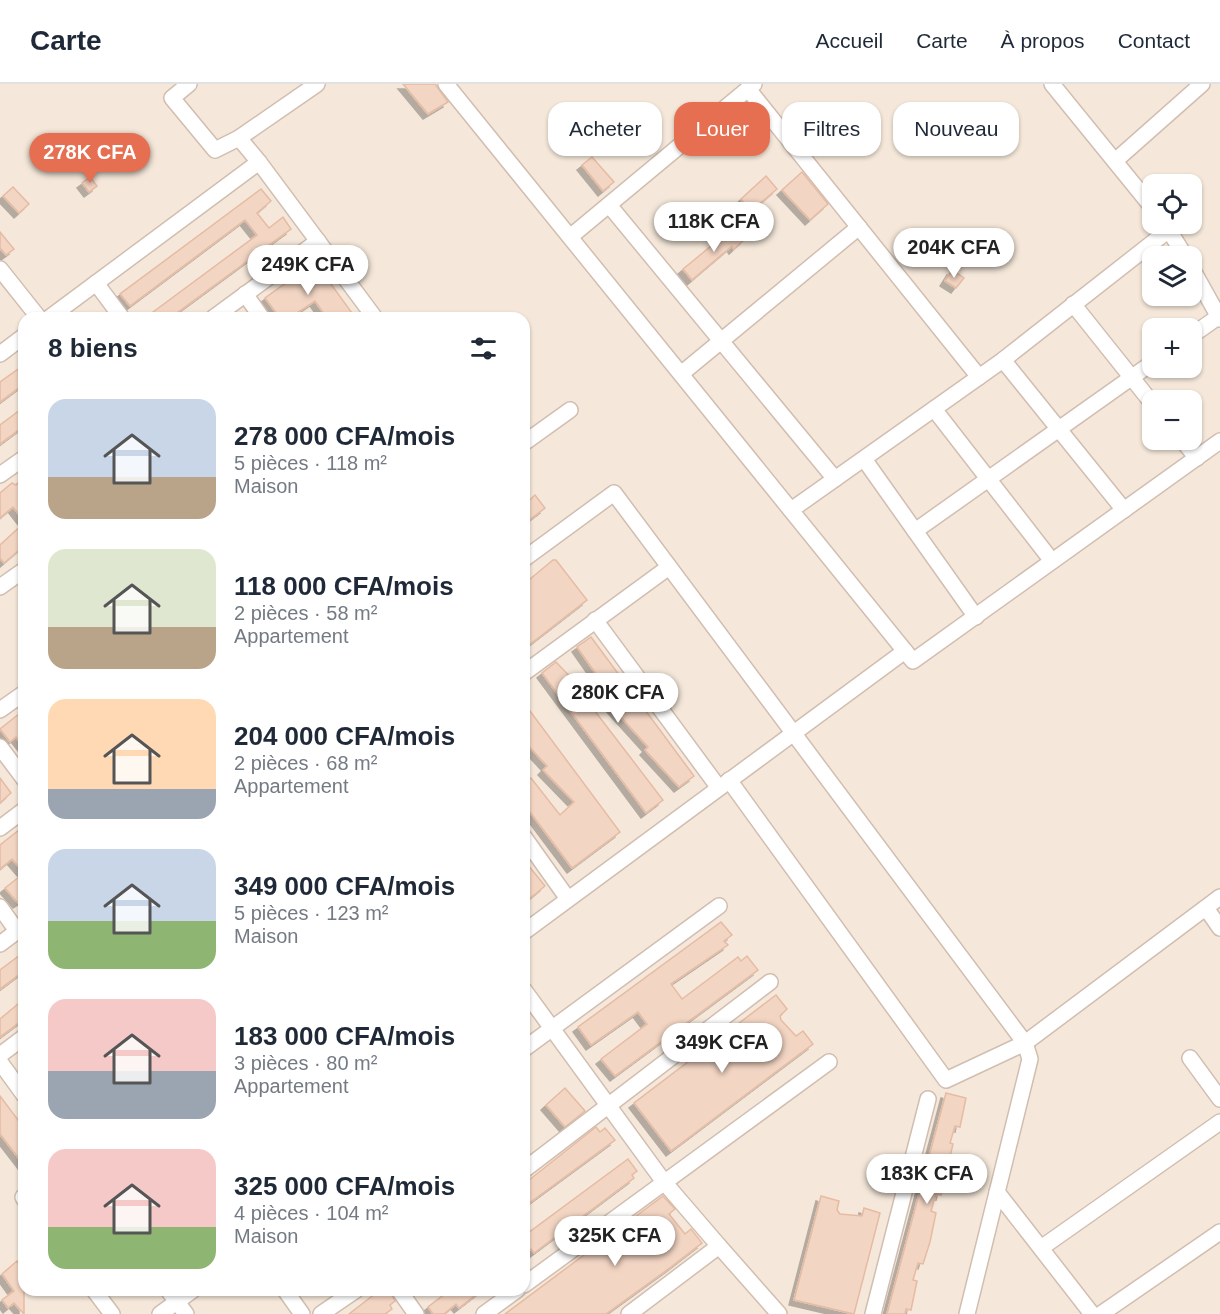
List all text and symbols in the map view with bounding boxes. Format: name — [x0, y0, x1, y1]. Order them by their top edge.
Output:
text: Carte — [30, 25, 102, 56]
text: Accueil — [816, 29, 883, 52]
text: Carte — [916, 29, 968, 52]
text: À propos — [1001, 29, 1085, 52]
text: Contact — [1118, 29, 1190, 52]
chip: Acheter — [548, 102, 662, 156]
chip: Louer — [674, 102, 770, 156]
chip: Filtres — [782, 102, 881, 156]
chip: Nouveau — [893, 102, 1019, 156]
pin: 278K CFA — [28, 133, 152, 184]
text: 278K CFA — [43, 141, 137, 163]
map controls — [1142, 174, 1202, 450]
button: locate — [1142, 174, 1202, 234]
pin: 118K CFA — [652, 202, 776, 253]
text: 118K CFA — [668, 210, 760, 232]
pin: 204K CFA — [892, 228, 1016, 279]
text: 204K CFA — [907, 236, 1001, 258]
pin: 249K CFA — [246, 245, 370, 296]
button: layers — [1142, 246, 1202, 306]
text: 249K CFA — [261, 253, 355, 275]
button: + — [1142, 318, 1202, 378]
icon: filters — [467, 332, 500, 365]
text: 8 biens — [48, 333, 138, 363]
button: − — [1142, 390, 1202, 450]
text: 278 000 CFA/mois — [234, 421, 455, 451]
icon: home — [96, 423, 168, 495]
text: 5 pièces · 118 m² — [234, 452, 387, 474]
text: Maison — [234, 475, 298, 497]
text: 118 000 CFA/mois — [234, 571, 454, 601]
icon: home — [96, 573, 168, 645]
text: 2 pièces · 58 m² — [234, 602, 377, 624]
text: Appartement — [234, 625, 349, 647]
pin: 280K CFA — [556, 673, 680, 724]
text: 280K CFA — [571, 681, 665, 703]
text: 204 000 CFA/mois — [234, 721, 455, 751]
icon: home — [96, 723, 168, 795]
text: 2 pièces · 68 m² — [234, 752, 377, 774]
text: Appartement — [234, 775, 349, 797]
text: 349 000 CFA/mois — [234, 871, 455, 901]
icon: home — [96, 873, 168, 945]
text: 5 pièces · 123 m² — [234, 902, 389, 924]
text: Maison — [234, 925, 298, 947]
text: 183 000 CFA/mois — [234, 1021, 455, 1051]
icon: home — [96, 1023, 168, 1095]
pin: 349K CFA — [660, 1023, 784, 1074]
text: 349K CFA — [675, 1031, 769, 1053]
text: 3 pièces · 80 m² — [234, 1052, 377, 1074]
text: Appartement — [234, 1075, 349, 1097]
pin: 183K CFA — [865, 1154, 989, 1205]
text: 183K CFA — [880, 1162, 974, 1184]
text: 325 000 CFA/mois — [234, 1171, 455, 1201]
icon: home — [96, 1173, 168, 1245]
text: 4 pièces · 104 m² — [234, 1202, 389, 1224]
pin: 325K CFA — [553, 1216, 677, 1267]
text: 325K CFA — [568, 1224, 662, 1246]
text: Maison — [234, 1225, 298, 1247]

